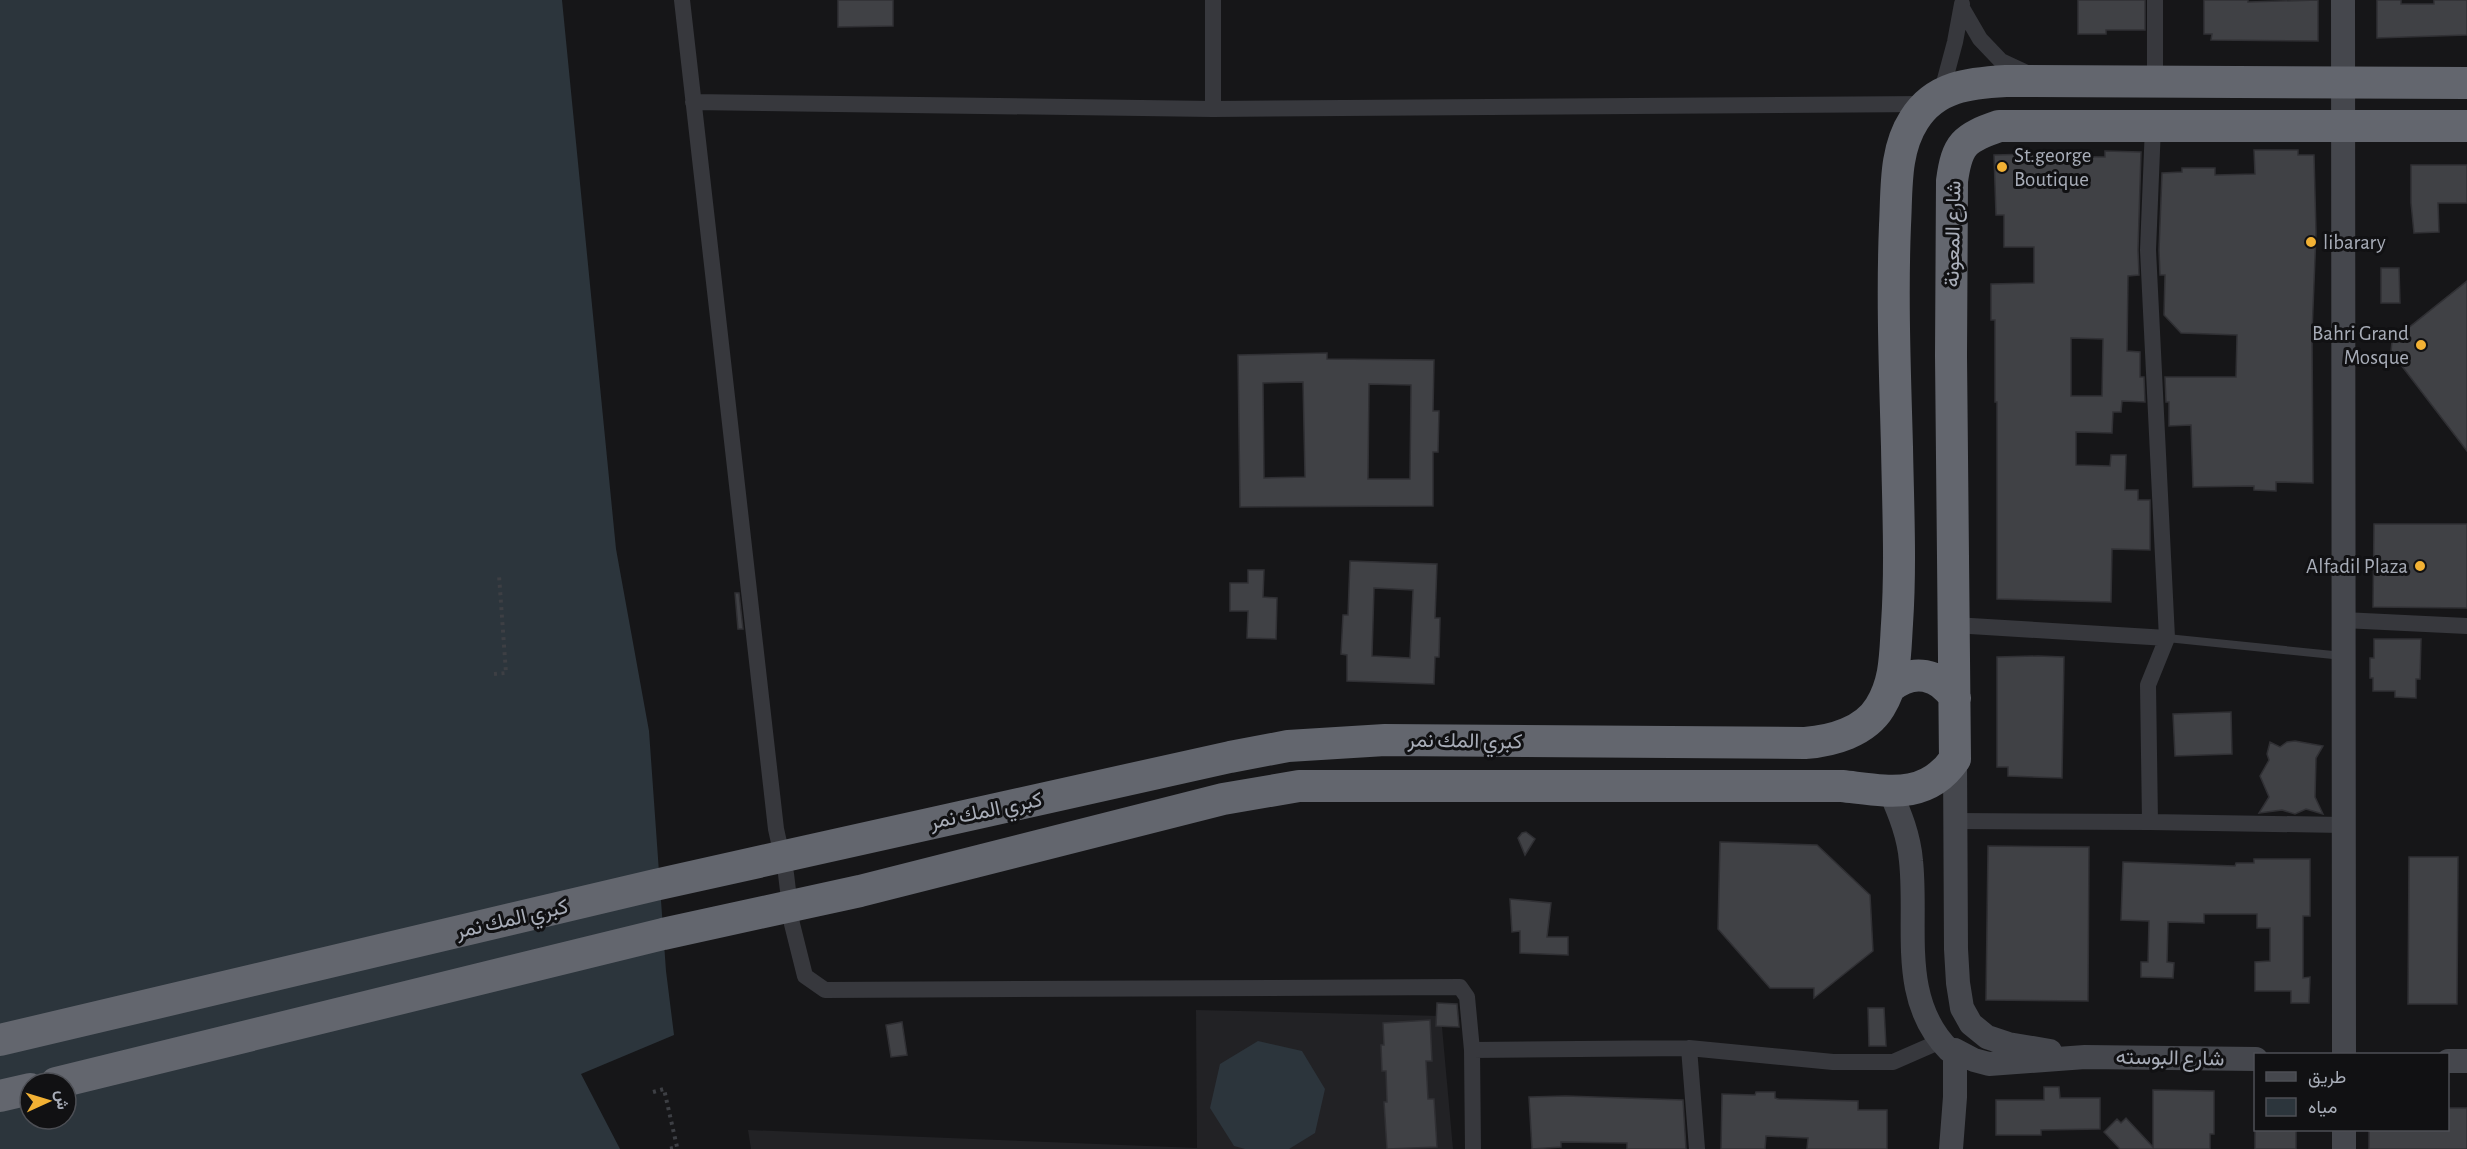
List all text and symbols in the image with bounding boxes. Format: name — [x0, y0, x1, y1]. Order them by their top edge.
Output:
place label: St.george Boutique — [2014, 145, 2091, 190]
marker: St.george Boutique — [1995, 160, 2009, 174]
street label: شارع المعونة — [1942, 180, 1967, 288]
place label: libarary — [2323, 232, 2386, 253]
marker: libarary — [2304, 235, 2318, 249]
place label: Bahri Grand Mosque — [2312, 323, 2409, 368]
marker: Bahri Grand Mosque — [2414, 338, 2428, 352]
place label: Alfadil Plaza — [2306, 556, 2408, 577]
marker: Alfadil Plaza — [2413, 559, 2427, 573]
street label: كبري المك نمر — [1406, 729, 1523, 758]
street label: كبري المك نمر — [927, 789, 1046, 839]
street label: كبري المك نمر — [453, 896, 572, 948]
street label: شارع البوسته — [2115, 1047, 2225, 1072]
legend — [2254, 1053, 2449, 1131]
text: طريق — [2308, 1069, 2346, 1088]
north arrow — [18, 1071, 78, 1131]
text: ش — [52, 1090, 71, 1110]
text: مياه — [2308, 1099, 2337, 1117]

